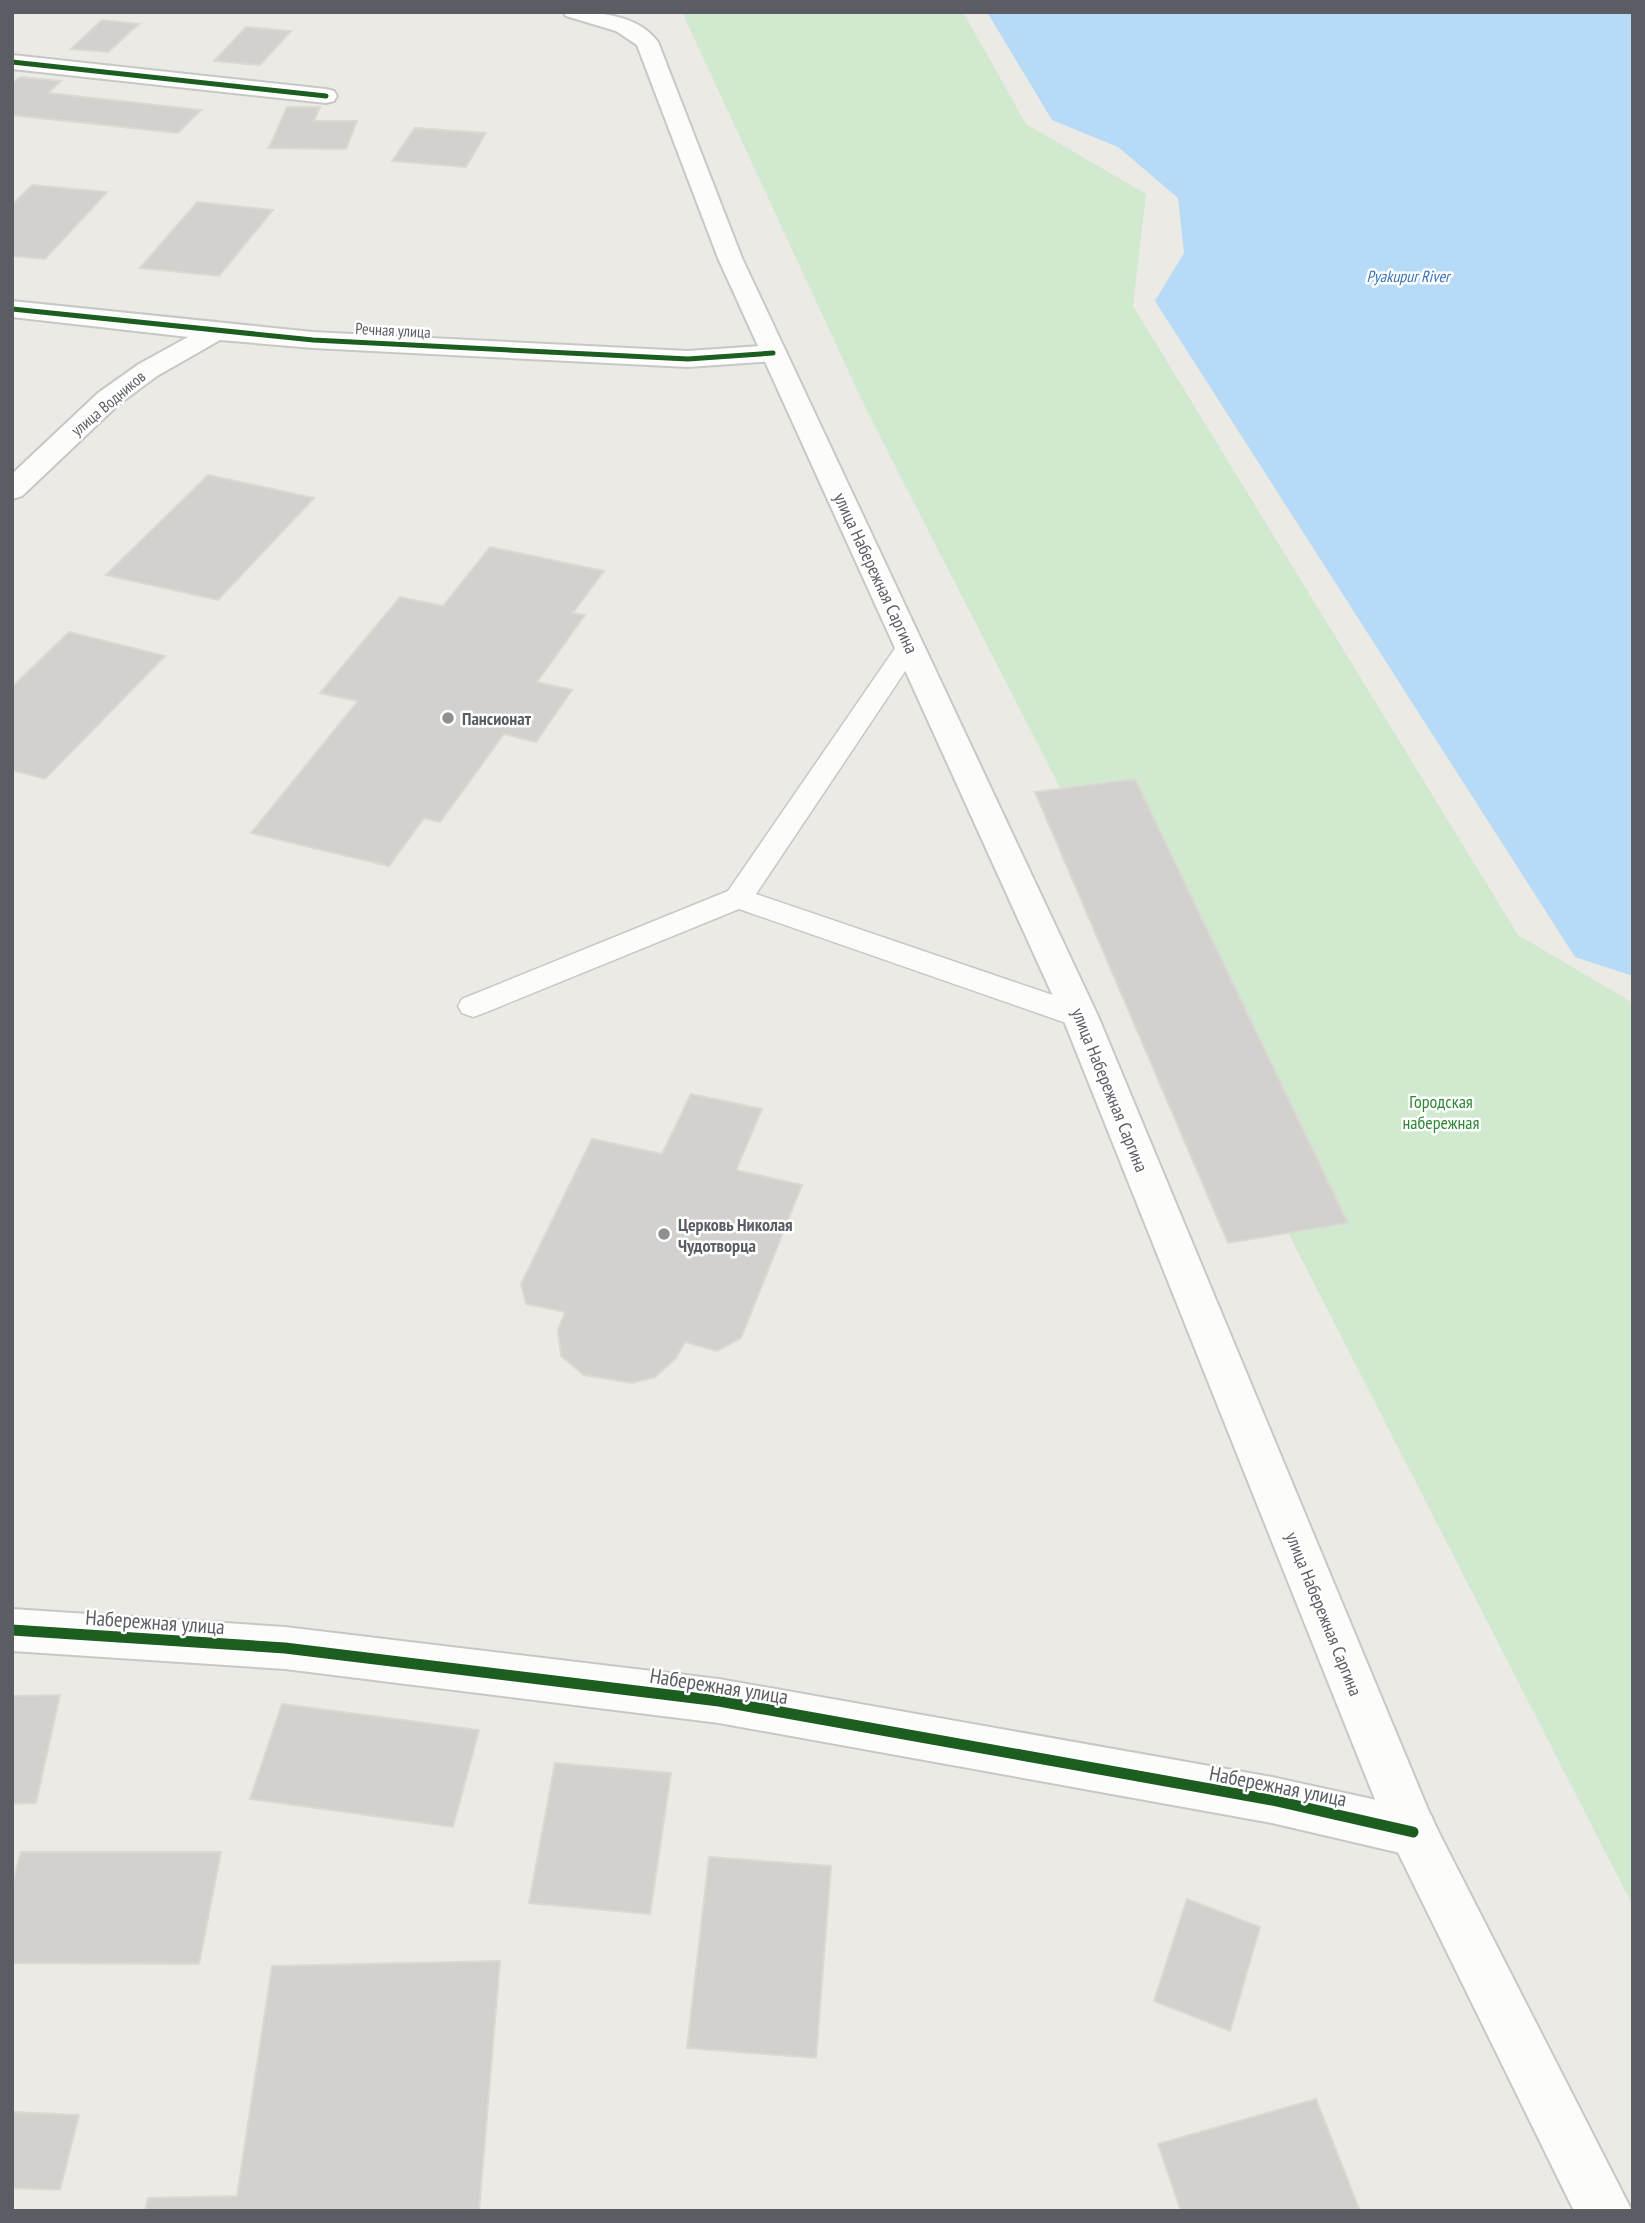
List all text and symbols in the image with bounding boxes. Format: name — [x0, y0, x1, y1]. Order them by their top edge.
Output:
water label: Pyakupur River — [1367, 266, 1452, 286]
street label: Речная улица — [355, 318, 431, 342]
street label: улица Водников — [67, 366, 149, 440]
street label: улица Набережная Саргина — [829, 489, 923, 657]
place label: Пансионат — [462, 707, 532, 730]
marker: Пансионат — [440, 710, 456, 726]
street label: улица Набережная Саргина — [1067, 1005, 1153, 1175]
park label: Городская набережная — [1402, 1090, 1480, 1134]
place label: Церковь Николая Чудотворца — [678, 1213, 793, 1257]
marker: Церковь Николая Чудотворца — [656, 1226, 672, 1242]
street label: улица Набережная Саргина — [1281, 1529, 1367, 1699]
street label: Набережная улица — [85, 1604, 225, 1640]
street label: Набережная улица — [648, 1662, 790, 1710]
street label: Набережная улица — [1207, 1759, 1349, 1813]

